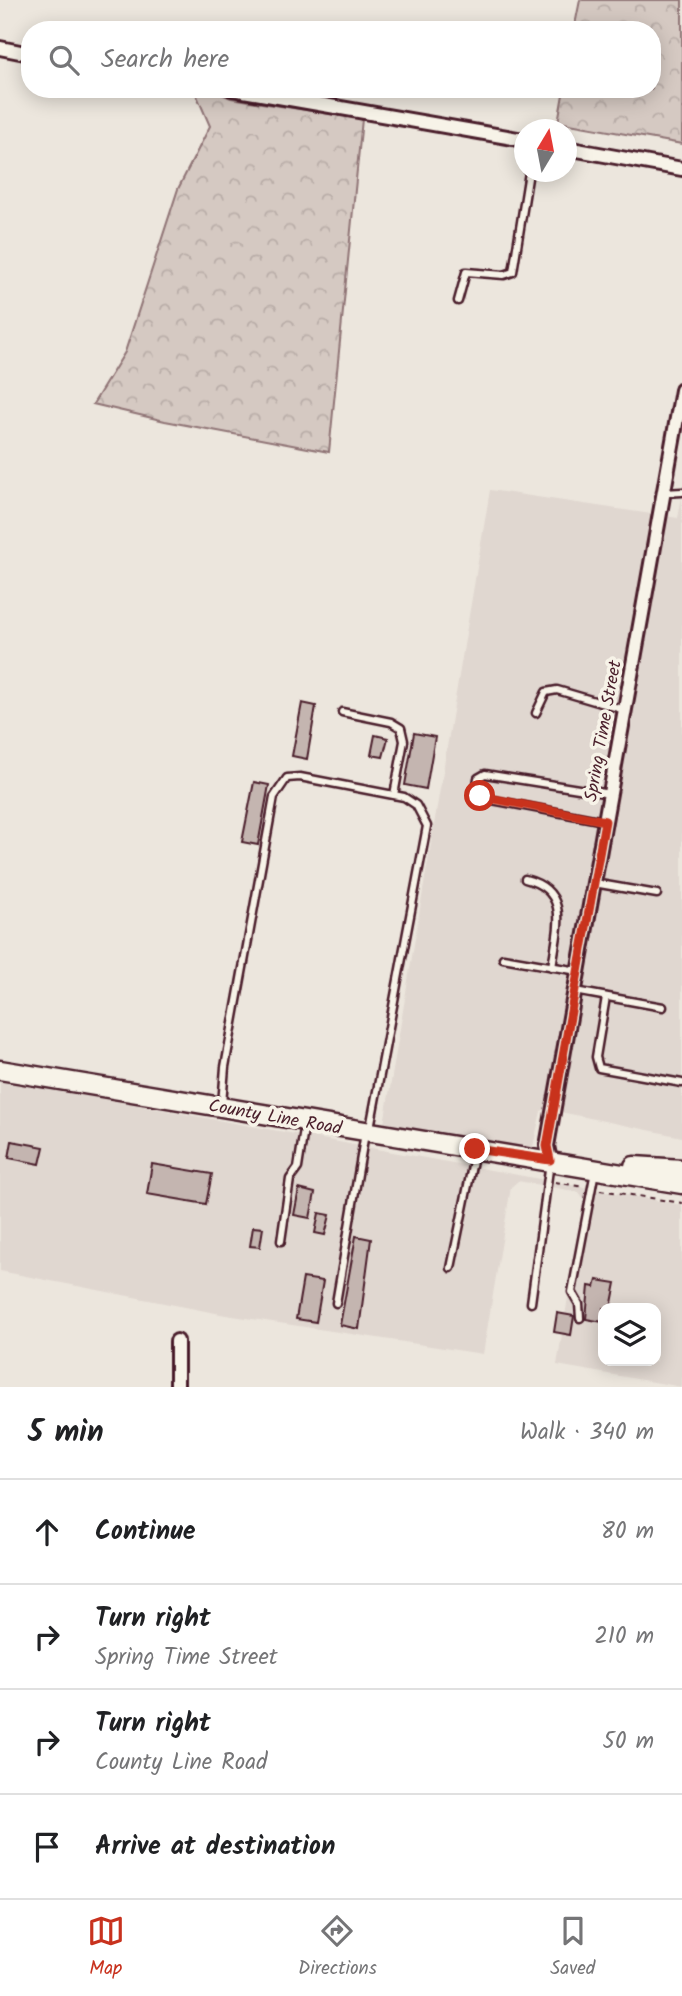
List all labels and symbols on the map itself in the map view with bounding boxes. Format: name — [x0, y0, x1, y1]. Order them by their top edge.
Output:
north arrow — [514, 119, 577, 182]
street label: Spring Time Street — [577, 657, 631, 804]
route start — [464, 780, 495, 811]
street label: County Line Road — [206, 1092, 345, 1144]
route end — [459, 1133, 490, 1164]

